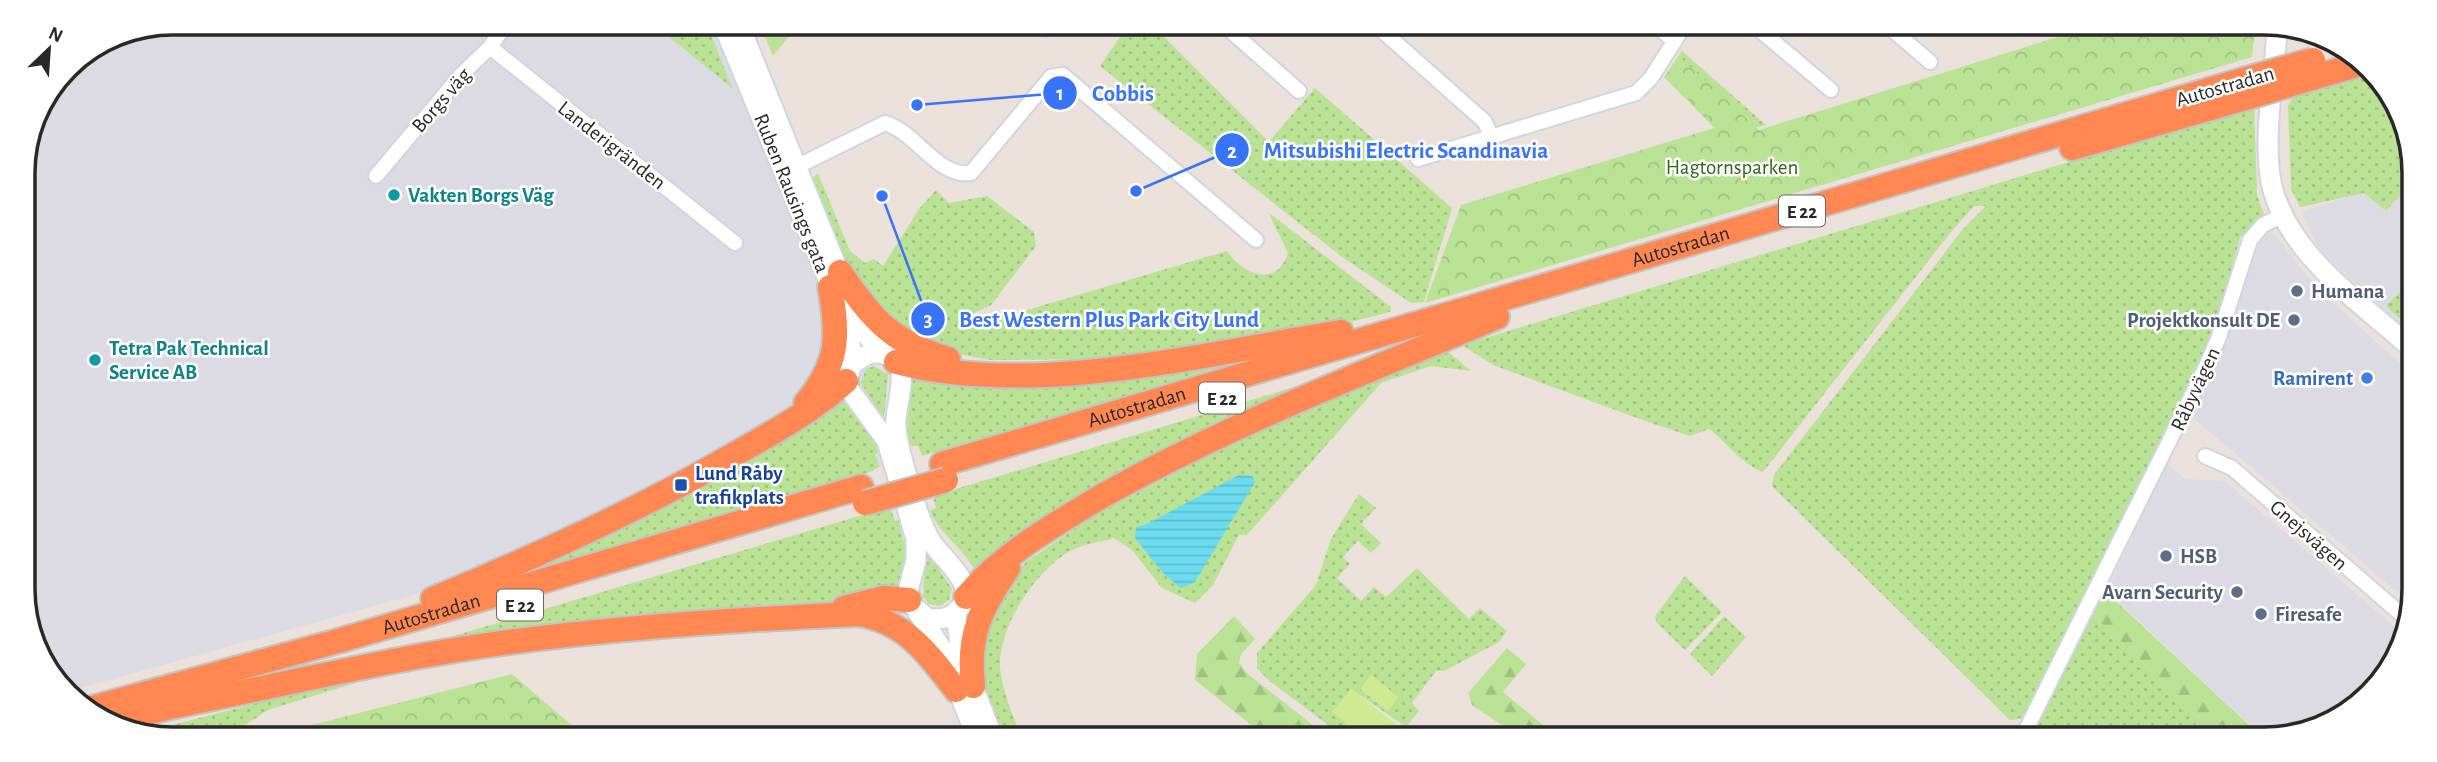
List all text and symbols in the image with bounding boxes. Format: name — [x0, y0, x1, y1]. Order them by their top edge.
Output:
north arrow — [14, 14, 84, 84]
text: N — [46, 24, 66, 46]
street label: Autostradan — [2174, 62, 2277, 111]
street label: Borgs väg — [408, 63, 475, 137]
callout: Cobbis — [1043, 71, 1168, 115]
text: 1 — [1056, 83, 1064, 104]
text: Cobbis — [1092, 83, 1154, 106]
street label: Landerigränden — [554, 97, 669, 194]
street label: Ruben Rausings gata — [750, 111, 833, 276]
callout: Mitsubishi Electric Scandinavia — [1215, 128, 1563, 172]
text: Mitsubishi Electric Scandinavia — [1264, 140, 1548, 163]
text: 2 — [1227, 141, 1237, 162]
park label: Hagtornsparken — [1666, 157, 1798, 178]
place label: Vakten Borgs Väg — [408, 185, 554, 206]
marker: Vakten Borgs Väg — [386, 187, 402, 203]
road number: E 22 — [1779, 196, 1825, 226]
street label: Autostradan — [1629, 222, 1732, 271]
place label: Humana — [2311, 281, 2384, 302]
marker: Humana — [2289, 283, 2305, 299]
callout: Best Western Plus Park City Lund — [910, 297, 1273, 341]
text: 3 — [923, 309, 933, 330]
text: Best Western Plus Park City Lund — [959, 309, 1259, 332]
place label: Projektkonsult DE — [2127, 310, 2280, 331]
marker: Projektkonsult DE — [2286, 312, 2302, 328]
place label: Tetra Pak Technical Service AB — [109, 338, 269, 383]
street label: Råbyvägen — [2167, 344, 2224, 434]
marker: Tetra Pak Technical Service AB — [87, 352, 103, 368]
place label: Ramirent — [2273, 368, 2353, 389]
marker: Ramirent — [2359, 370, 2375, 386]
road number: E 22 — [1199, 382, 1245, 414]
street label: Autostradan — [1085, 383, 1188, 431]
place label: Lund Råby trafikplats — [695, 463, 784, 508]
marker: Lund Råby trafikplats — [673, 477, 689, 493]
street label: Gnejsvägen — [2266, 496, 2351, 574]
place label: HSB — [2180, 546, 2217, 567]
marker: HSB — [2158, 548, 2174, 564]
place label: Avarn Security — [2102, 582, 2224, 603]
marker: Avarn Security — [2229, 584, 2245, 600]
street label: Autostradan — [380, 590, 483, 638]
road number: E 22 — [497, 590, 543, 620]
place label: Firesafe — [2275, 604, 2342, 625]
marker: Firesafe — [2253, 606, 2269, 622]

